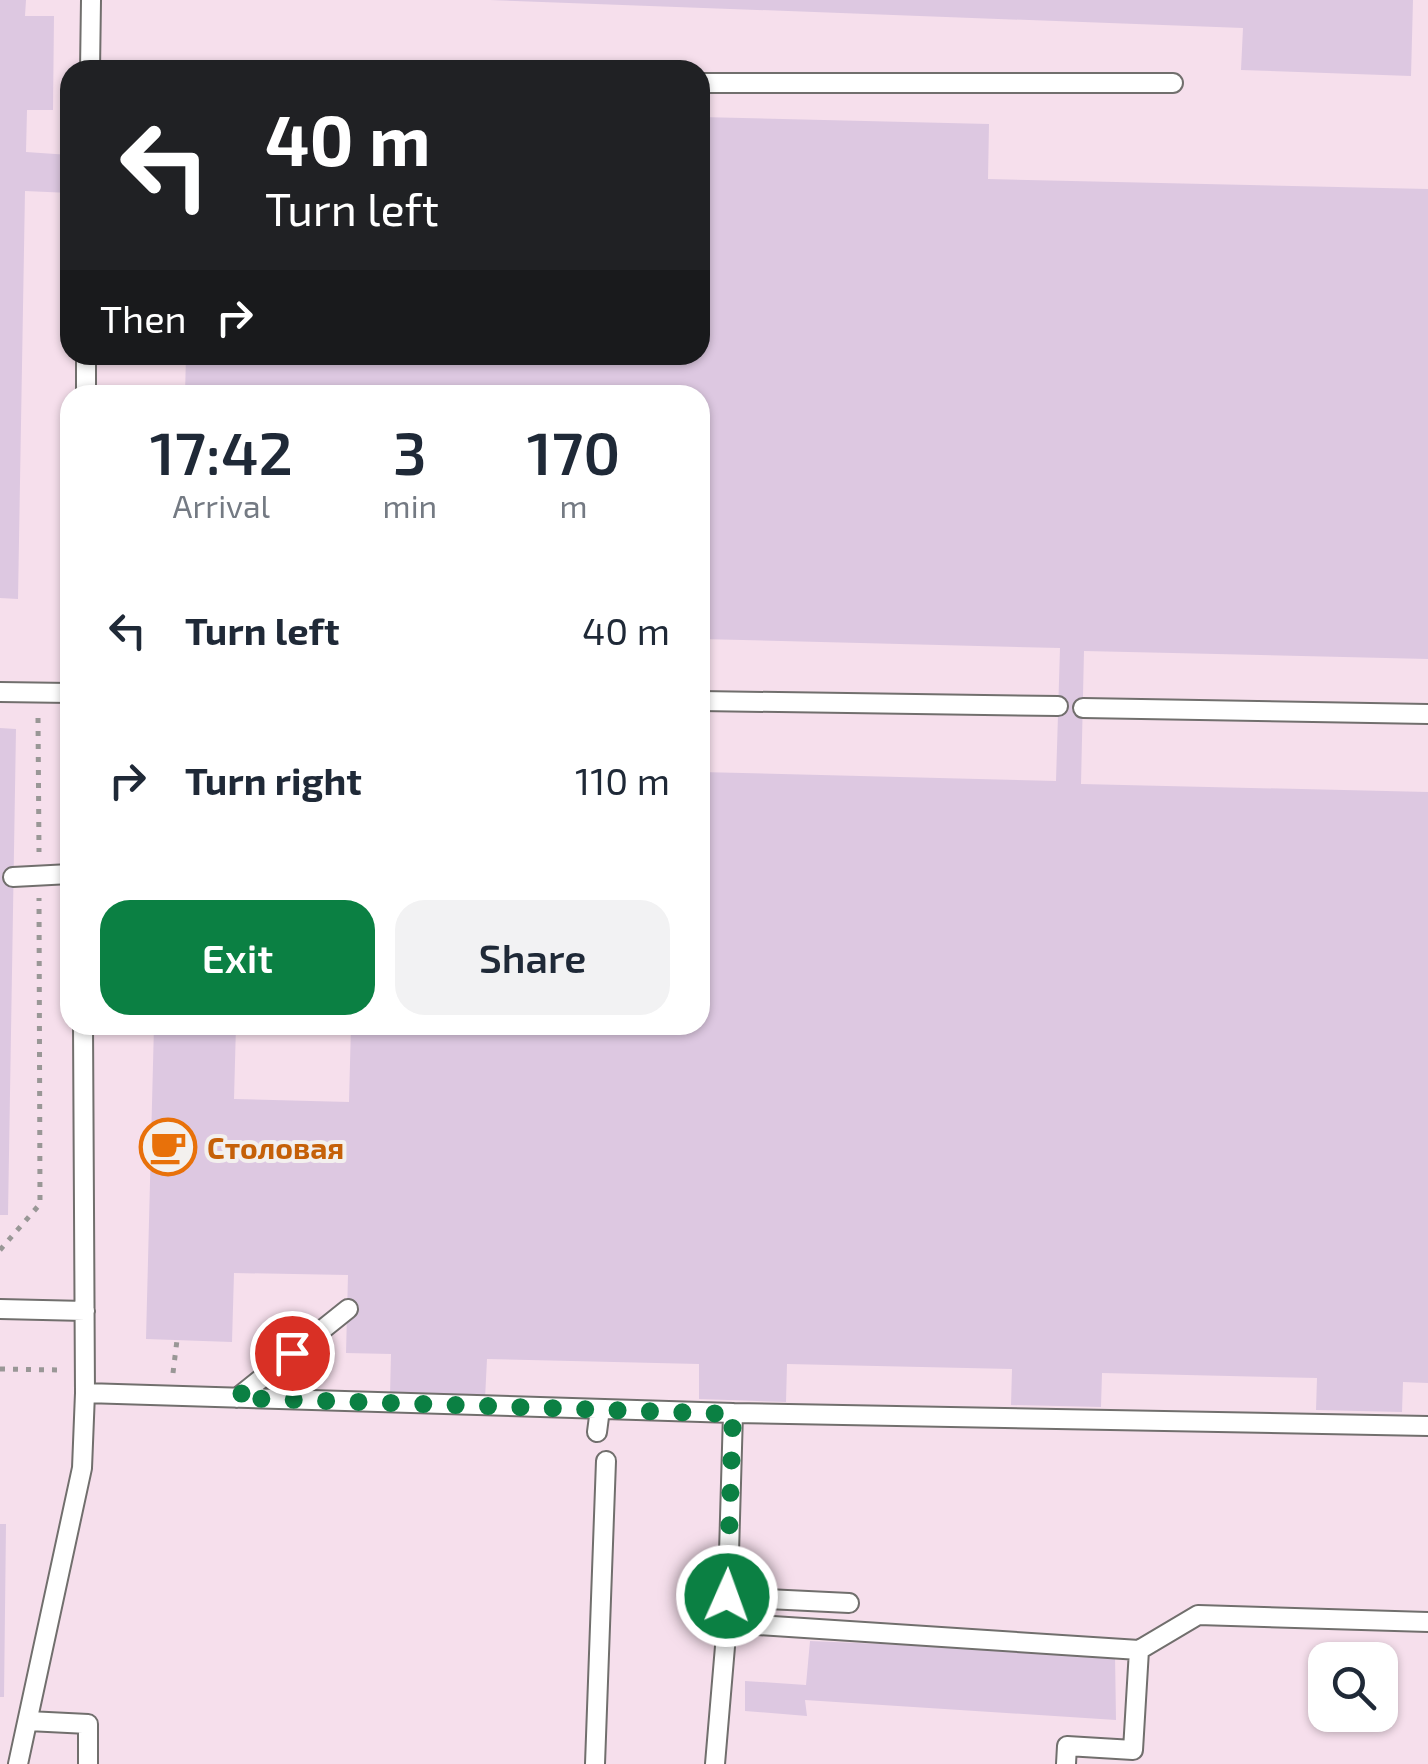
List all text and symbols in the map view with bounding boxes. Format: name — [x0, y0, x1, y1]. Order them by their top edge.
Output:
text: 40 m — [265, 96, 431, 180]
icon: left — [100, 100, 230, 230]
text: Turn left — [265, 181, 439, 235]
icon: right — [207, 290, 262, 345]
text: Then — [100, 295, 187, 341]
text: 17:42 — [150, 415, 293, 487]
text: 3 — [393, 415, 427, 487]
text: 170 — [527, 415, 620, 487]
text: Arrival — [173, 486, 270, 524]
text: min — [383, 486, 437, 524]
text: m — [560, 486, 588, 524]
icon: left — [100, 603, 155, 658]
text: Turn left — [185, 607, 340, 653]
text: 40 m — [582, 607, 670, 653]
icon: right — [100, 753, 155, 808]
text: Turn right — [185, 757, 362, 803]
text: 110 m — [575, 757, 670, 803]
button: Exit — [100, 900, 375, 1015]
button: Share — [395, 900, 670, 1015]
cafe icon: Столовая — [138, 1117, 198, 1177]
place label: Столовая — [207, 1129, 344, 1165]
pin — [250, 1311, 335, 1396]
icon: arrive — [265, 1326, 320, 1381]
position arrow — [675, 1544, 779, 1648]
map controls — [1308, 1642, 1398, 1732]
button: search — [1308, 1642, 1398, 1732]

